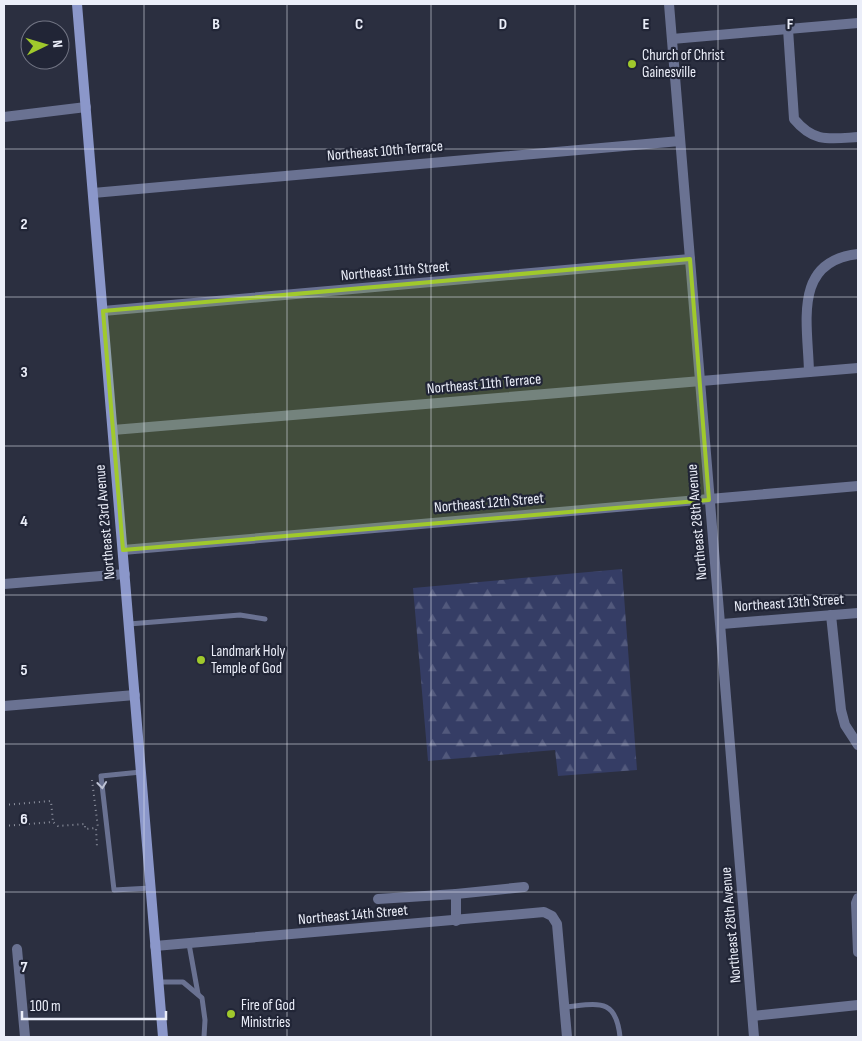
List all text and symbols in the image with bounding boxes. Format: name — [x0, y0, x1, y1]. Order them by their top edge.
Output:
text: B — [212, 15, 220, 34]
text: C — [355, 15, 363, 34]
text: D — [499, 15, 507, 34]
text: E — [643, 15, 650, 34]
text: F — [787, 15, 794, 34]
north arrow — [20, 20, 70, 70]
text: N — [49, 39, 66, 48]
place label: Church of Christ Gainesville — [642, 46, 725, 82]
marker: Church of Christ Gainesville — [626, 58, 638, 70]
street label: Northeast 10th Terrace — [326, 136, 444, 166]
text: 2 — [20, 215, 28, 234]
street label: Northeast 11th Street — [340, 257, 451, 285]
text: 3 — [20, 363, 28, 382]
street label: Northeast 11th Terrace — [426, 370, 542, 398]
street label: Northeast 28th Avenue — [682, 463, 712, 581]
street label: Northeast 23rd Avenue — [91, 464, 119, 580]
street label: Northeast 12th Street — [433, 489, 545, 517]
text: 4 — [20, 512, 28, 531]
street label: Northeast 13th Street — [733, 590, 845, 616]
place label: Landmark Holy Temple of God — [211, 642, 285, 678]
marker: Landmark Holy Temple of God — [195, 654, 207, 666]
text: 5 — [20, 661, 28, 680]
one-way arrow — [96, 781, 107, 789]
text: 6 — [20, 810, 28, 829]
street label: Northeast 28th Avenue — [716, 866, 746, 984]
street label: Northeast 14th Street — [297, 901, 409, 929]
text: 7 — [21, 958, 28, 977]
scale bar — [22, 988, 166, 1020]
place label: Fire of God Ministries — [241, 996, 295, 1032]
text: 100 m — [30, 997, 61, 1016]
marker: Fire of God Ministries — [225, 1008, 237, 1020]

